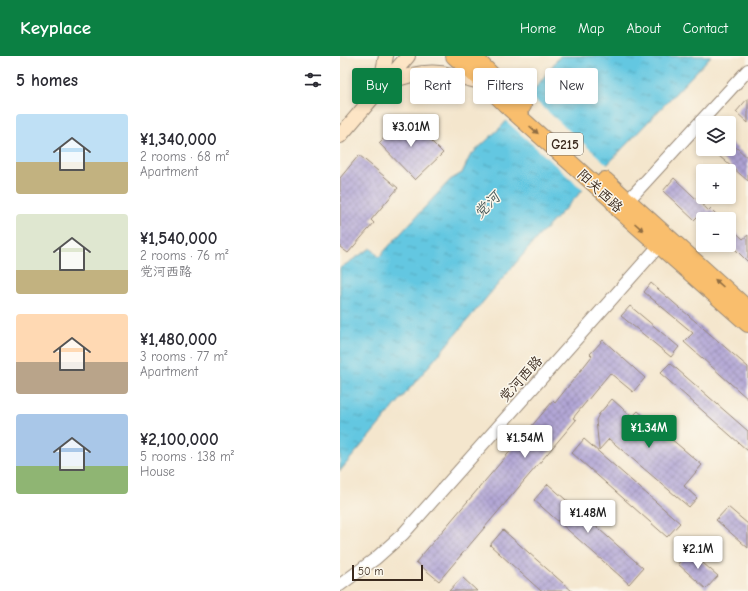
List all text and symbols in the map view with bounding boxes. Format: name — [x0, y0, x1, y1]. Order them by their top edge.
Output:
text: Keyplace — [20, 17, 91, 39]
text: Home — [520, 20, 556, 37]
text: Map — [578, 20, 604, 37]
text: About — [626, 20, 661, 37]
text: Contact — [683, 20, 728, 37]
chip: Buy — [352, 68, 402, 104]
chip: Rent — [410, 68, 465, 104]
chip: Filters — [473, 68, 537, 104]
chip: New — [545, 68, 598, 104]
icon: filters — [302, 69, 324, 91]
text: 5 homes — [16, 71, 78, 90]
pin: ¥3.01M — [378, 114, 444, 148]
map controls — [696, 116, 736, 252]
button: layers — [696, 116, 736, 156]
text: ¥3.01M — [392, 119, 430, 134]
one-way arrow — [528, 126, 539, 135]
icon: home — [48, 130, 96, 178]
text: ¥1,340,000 — [140, 130, 217, 149]
road number: G215 — [547, 133, 583, 155]
text: 2 rooms · 68 m² — [140, 149, 229, 164]
text: Apartment — [140, 164, 198, 179]
button: + — [696, 164, 736, 204]
street label: 阳关西路 — [574, 166, 626, 216]
water label: 党河 — [470, 186, 506, 222]
button: − — [696, 212, 736, 252]
one-way arrow — [634, 223, 644, 232]
text: ¥1,540,000 — [140, 229, 217, 248]
icon: home — [48, 230, 96, 278]
text: 2 rooms · 76 m² — [140, 248, 228, 263]
text: 党河西路 — [140, 264, 192, 279]
one-way arrow — [714, 278, 724, 288]
icon: home — [48, 330, 96, 378]
text: ¥1,480,000 — [140, 330, 217, 349]
text: 3 rooms · 77 m² — [140, 349, 227, 364]
street label: 党河西路 — [496, 353, 546, 405]
text: Apartment — [140, 364, 198, 379]
pin: ¥1.34M — [616, 415, 682, 449]
text: ¥1.34M — [631, 420, 667, 435]
pin: ¥1.54M — [492, 425, 558, 459]
icon: home — [48, 430, 96, 478]
text: ¥2,100,000 — [140, 430, 219, 449]
text: ¥1.54M — [506, 430, 544, 445]
text: 5 rooms · 138 m² — [140, 449, 234, 464]
text: House — [140, 464, 175, 479]
pin: ¥1.48M — [555, 500, 621, 534]
text: ¥1.48M — [569, 505, 607, 520]
pin: ¥2.1M — [670, 536, 726, 570]
text: ¥2.1M — [683, 541, 713, 556]
scale bar — [352, 563, 423, 582]
text: 50 m — [358, 565, 383, 578]

